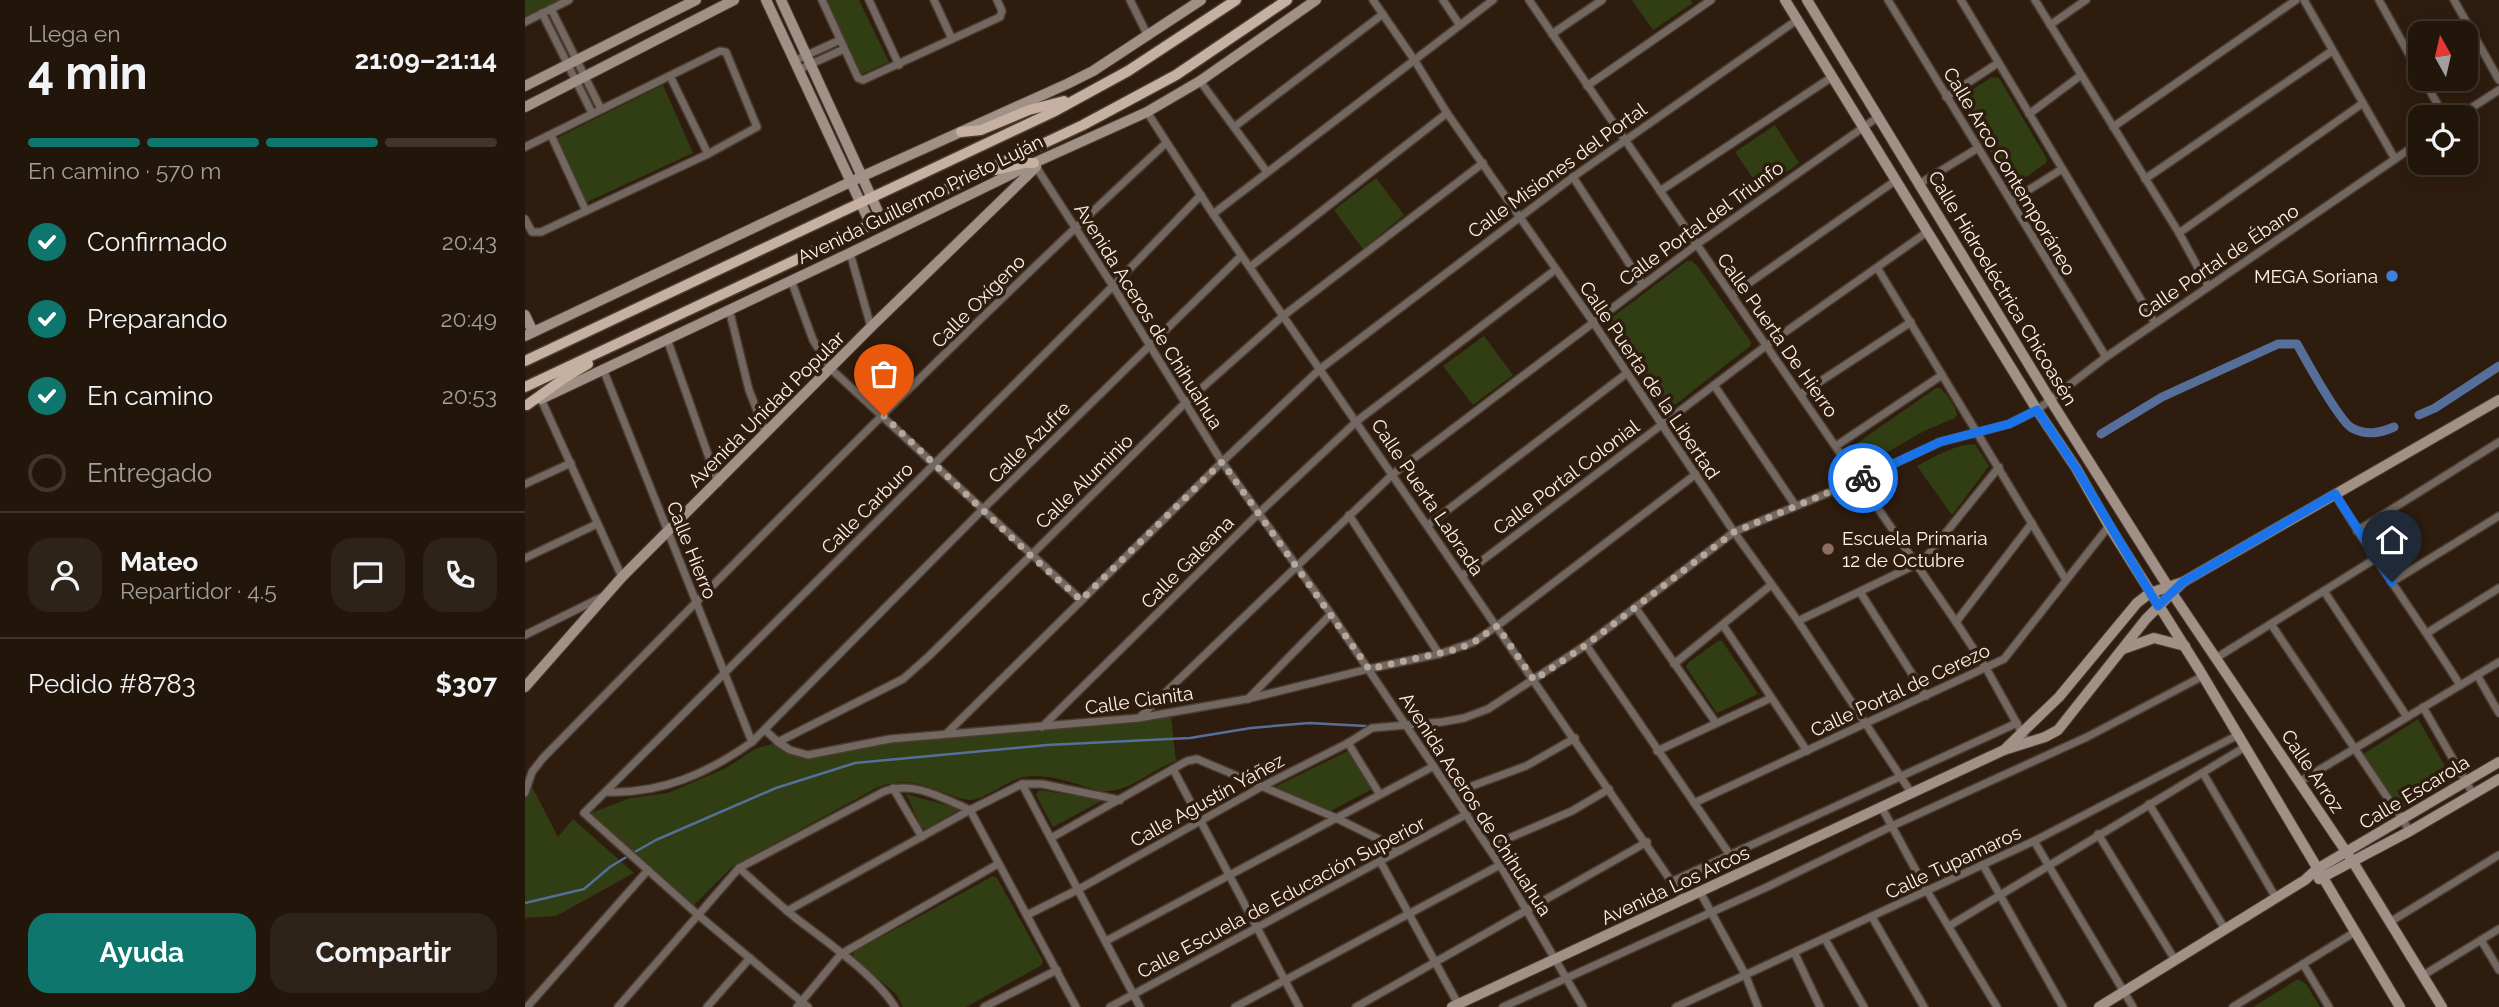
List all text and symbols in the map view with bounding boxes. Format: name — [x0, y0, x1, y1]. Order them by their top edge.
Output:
text: Llega en — [28, 20, 121, 47]
north arrow — [2408, 21, 2478, 91]
map controls — [2408, 21, 2478, 175]
text: 21:09–21:14 — [354, 45, 497, 75]
text: 4 min — [28, 46, 148, 100]
street label: Calle Arco Contemporáneo — [1939, 63, 2081, 279]
street label: Calle Misiones del Portal — [1463, 97, 1651, 242]
button: locate — [2408, 105, 2478, 175]
street label: Avenida Guillermo Prieto Luján — [794, 130, 1046, 268]
street label: Calle Portal del Triunfo — [1615, 156, 1787, 290]
text: En camino · 570 m — [28, 157, 221, 184]
street label: Calle Hidroeléctrica Chicoasén — [1924, 167, 2082, 409]
street label: Avenida Aceros de Chihuahua — [1070, 199, 1228, 433]
street label: Calle Portal de Ébano — [2133, 199, 2303, 323]
icon: check — [28, 223, 66, 261]
text: Confirmado — [87, 227, 227, 257]
text: 20:43 — [442, 228, 497, 255]
street label: Calle Puerta De Hierro — [1713, 249, 1843, 421]
street label: Calle Oxígeno — [927, 250, 1029, 352]
place label: MEGA Soriana — [2254, 265, 2378, 287]
marker: MEGA Soriana — [2384, 268, 2400, 284]
street label: Calle Puerta de la Libertad — [1576, 277, 1724, 483]
icon: check — [28, 300, 66, 338]
text: Preparando — [87, 304, 227, 334]
text: 20:49 — [441, 305, 497, 332]
street label: Avenida Unidad Popular — [683, 326, 849, 492]
pin — [854, 344, 914, 416]
icon: bag — [865, 355, 903, 393]
icon: check — [28, 377, 66, 415]
text: En camino — [87, 381, 213, 411]
text: 20:53 — [442, 382, 497, 409]
street label: Calle Azufre — [984, 397, 1074, 487]
street label: Calle Puerta Labrada — [1367, 414, 1489, 580]
street label: Calle Portal Colonial — [1489, 414, 1644, 539]
street label: Calle Aluminio — [1031, 429, 1137, 533]
courier — [1828, 443, 1898, 513]
text: Entregado — [87, 458, 212, 488]
street label: Calle Carburo — [817, 458, 917, 558]
icon: bike — [1844, 459, 1882, 497]
street label: Calle Hierro — [662, 498, 722, 602]
pin — [2362, 510, 2422, 582]
street label: Calle Galeana — [1136, 511, 1238, 613]
icon: home — [2373, 521, 2411, 559]
place label: Escuela Primaria 12 de Octubre — [1842, 527, 1988, 571]
button: person — [28, 538, 102, 612]
button: chat — [331, 538, 405, 612]
button: phone — [423, 538, 497, 612]
marker: Escuela Primaria 12 de Octubre — [1820, 541, 1836, 557]
text: Mateo — [120, 547, 198, 577]
text: Repartidor · 4.5 — [120, 577, 277, 604]
street label: Calle Portal de Cerezo — [1807, 639, 1993, 741]
text: Pedido #8783 — [28, 669, 196, 699]
text: $307 — [436, 669, 497, 699]
street label: Calle Cianita — [1083, 682, 1195, 718]
street label: Avenida Aceros de Chihuahua — [1395, 688, 1557, 920]
street label: Calle Arroz — [2277, 725, 2349, 817]
street label: Calle Agustín Yáñez — [1126, 749, 1288, 851]
street label: Calle Escarola — [2355, 751, 2473, 833]
street label: Calle Escuela de Educación Superior — [1133, 811, 1429, 983]
street label: Calle Tupamaros — [1882, 821, 2024, 903]
street label: Avenida Los Arcos — [1597, 841, 1753, 929]
button: Ayuda — [28, 913, 256, 993]
button: Compartir — [270, 913, 497, 993]

